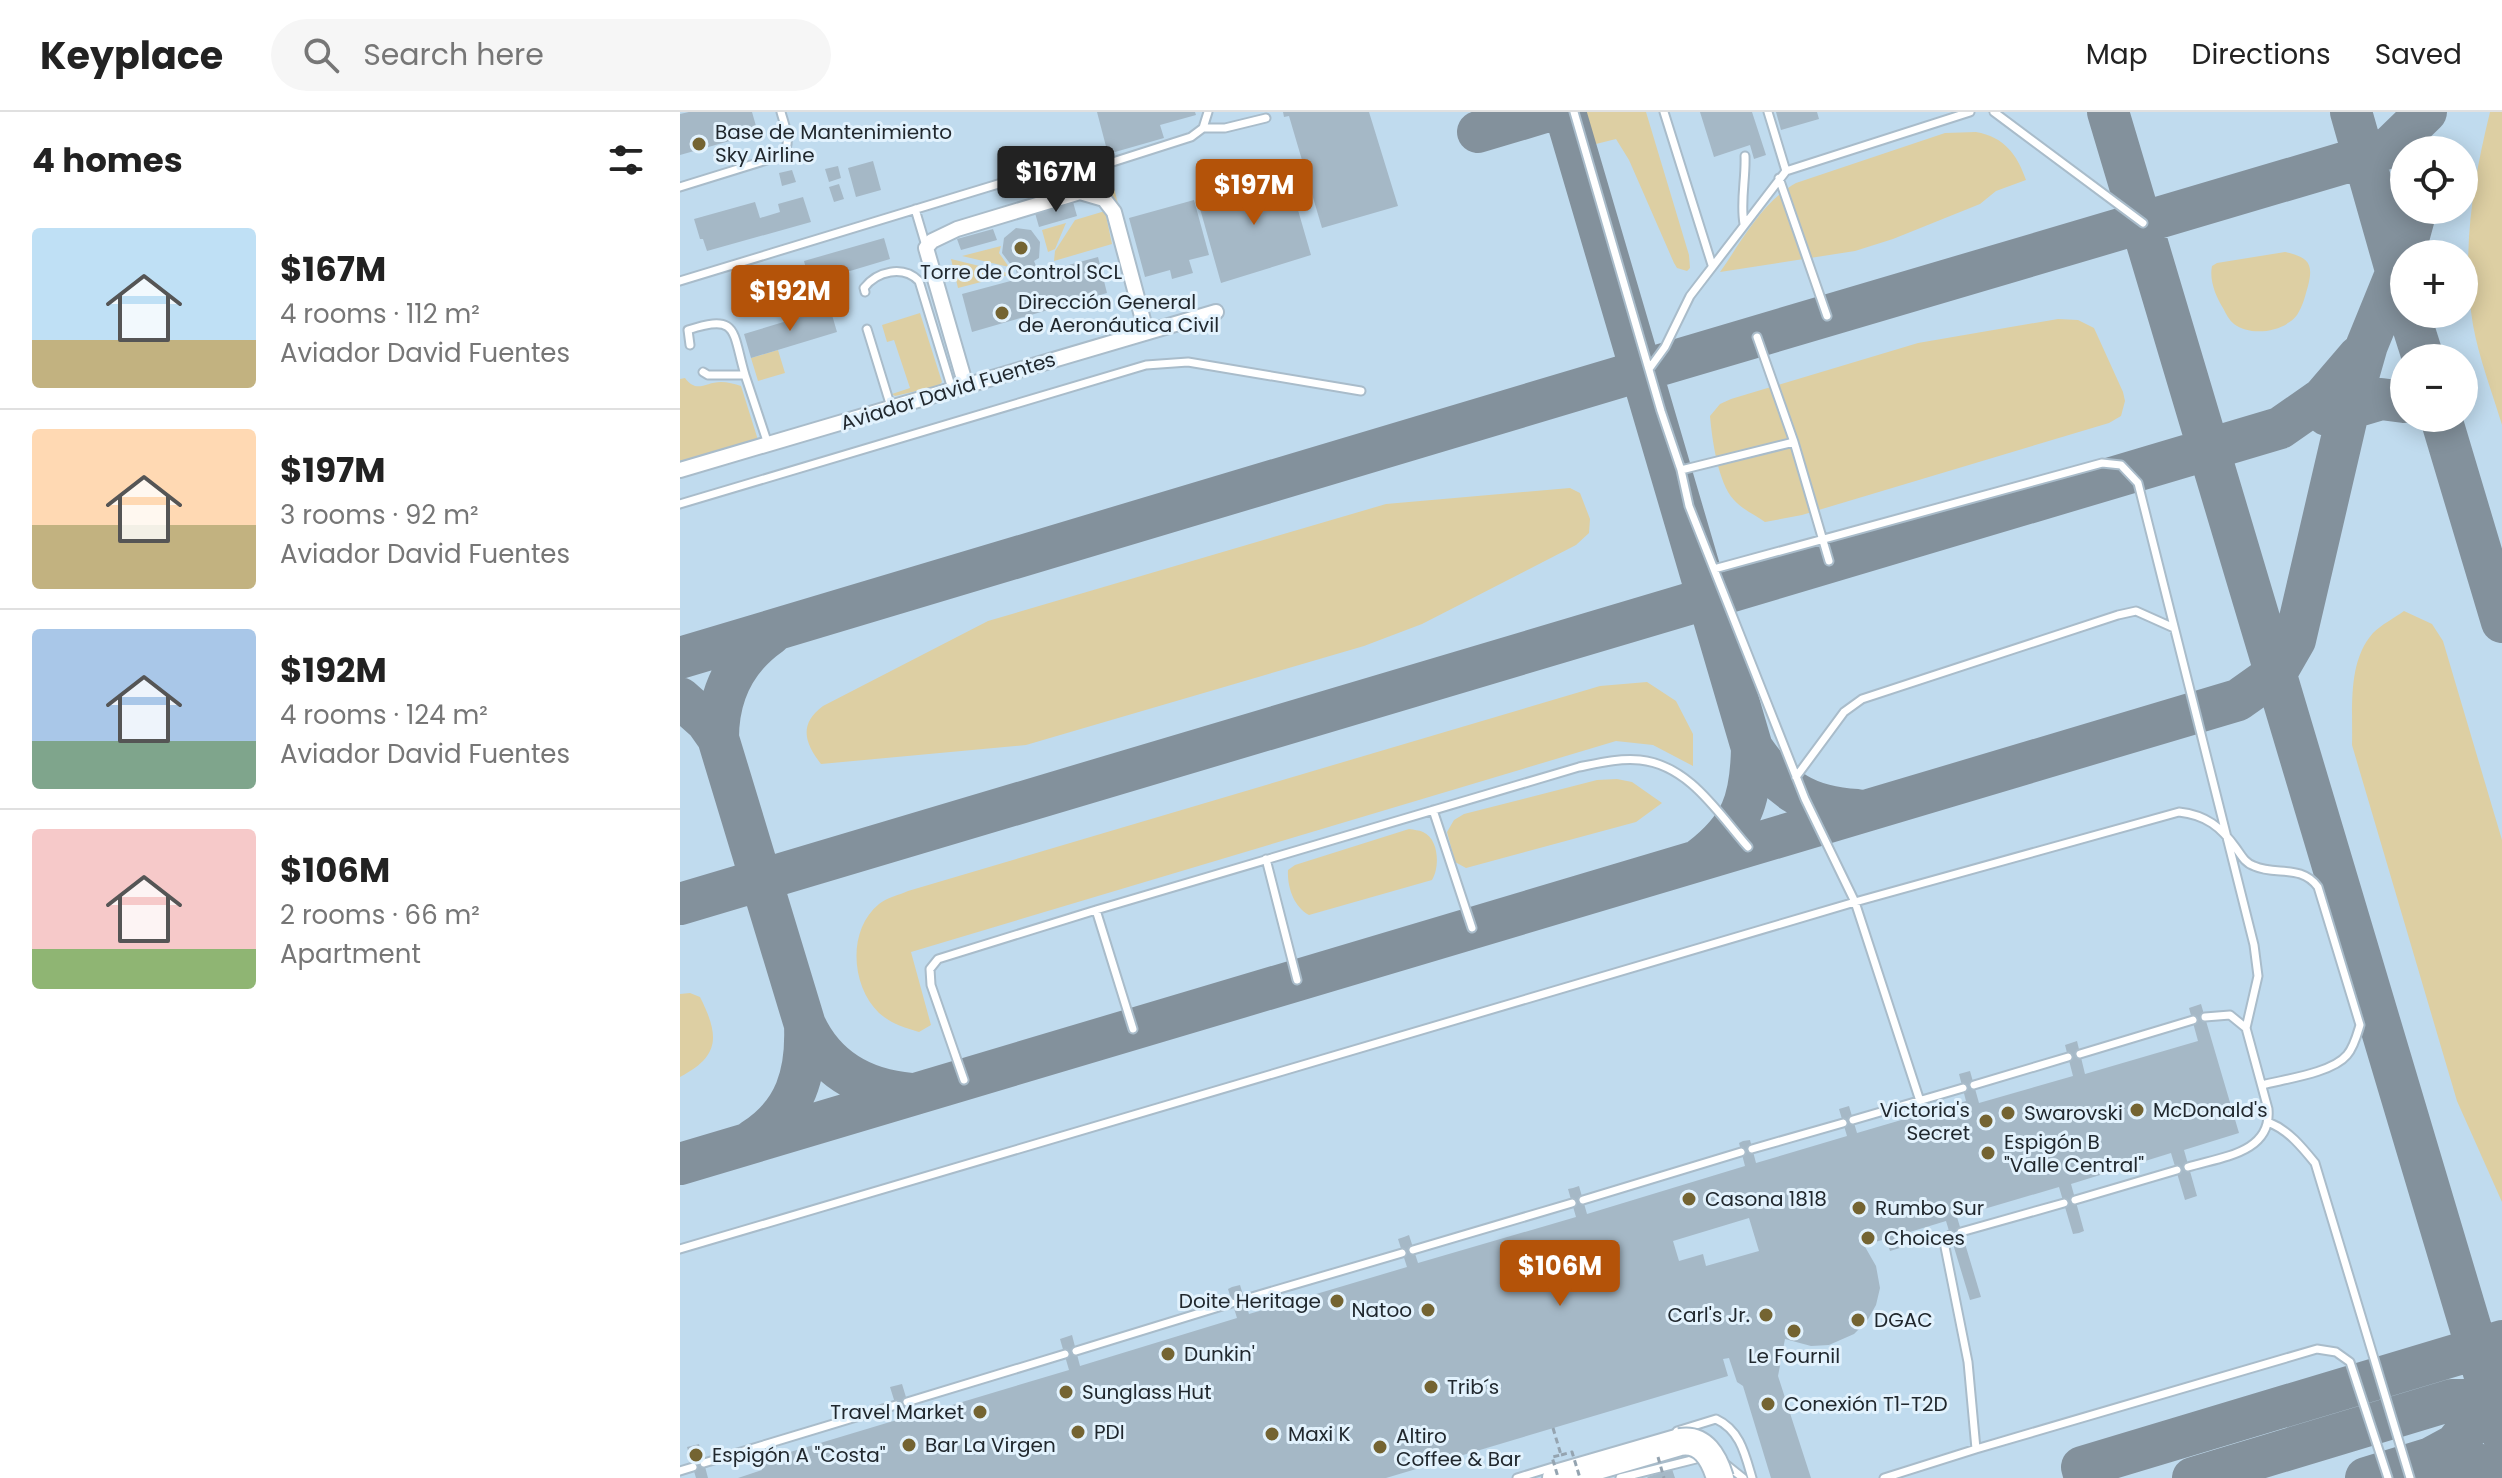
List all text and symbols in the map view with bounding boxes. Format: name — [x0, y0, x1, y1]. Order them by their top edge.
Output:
search box — [271, 19, 831, 91]
text: Keyplace — [40, 29, 223, 82]
icon: search — [299, 33, 343, 77]
text: Search here — [363, 33, 544, 76]
text: Map — [2086, 35, 2148, 74]
text: Directions — [2192, 35, 2331, 74]
text: Saved — [2375, 35, 2462, 74]
place label: Base de Mantenimiento Sky Airline — [715, 118, 952, 169]
marker: Base de Mantenimiento Sky Airline — [690, 135, 708, 153]
text: 4 homes — [32, 136, 183, 184]
map controls — [2390, 136, 2478, 432]
button: locate — [2390, 136, 2478, 224]
icon: filters — [604, 138, 648, 182]
pin: $167M — [1000, 146, 1112, 214]
text: $167M — [1015, 154, 1097, 190]
pin: $197M — [1198, 159, 1310, 227]
text: $197M — [1214, 167, 1294, 203]
marker: Torre de Control SCL — [1012, 239, 1030, 257]
button: + — [2390, 240, 2478, 328]
text: $167M — [280, 245, 386, 293]
place label: Torre de Control SCL — [920, 258, 1122, 286]
icon: home — [96, 260, 192, 356]
pin: $192M — [734, 265, 846, 333]
text: $192M — [749, 273, 831, 309]
place label: Dirección General de Aeronáutica Civil — [1018, 288, 1219, 339]
text: 4 rooms · 112 m² — [280, 296, 480, 332]
marker: Dirección General de Aeronáutica Civil — [993, 304, 1011, 322]
text: Aviador David Fuentes — [280, 335, 570, 371]
button: − — [2390, 344, 2478, 432]
street label: Aviador David Fuentes — [837, 345, 1059, 437]
text: $197M — [280, 446, 385, 494]
icon: home — [96, 461, 192, 557]
text: 3 rooms · 92 m² — [280, 497, 479, 533]
text: Aviador David Fuentes — [280, 536, 570, 572]
text: $192M — [280, 646, 387, 694]
icon: home — [96, 661, 192, 757]
text: 4 rooms · 124 m² — [280, 697, 488, 733]
text: Aviador David Fuentes — [280, 736, 570, 772]
text: $106M — [280, 846, 390, 894]
icon: home — [96, 861, 192, 957]
text: 2 rooms · 66 m² — [280, 897, 480, 933]
text: Apartment — [280, 936, 421, 972]
place label: Victoria's Secret — [1880, 1096, 1970, 1147]
place label: McDonald's — [2153, 1096, 2268, 1124]
place label: Swarovski — [2024, 1099, 2123, 1127]
marker: McDonald's — [2128, 1101, 2146, 1119]
marker: Swarovski — [1999, 1104, 2017, 1122]
marker: Victoria's Secret — [1977, 1112, 1995, 1130]
place label: Espigón B "Valle Central" — [2004, 1128, 2144, 1179]
marker: Espigón B "Valle Central" — [1979, 1144, 1997, 1162]
place label: Casona 1818 — [1705, 1185, 1827, 1213]
marker: Casona 1818 — [1680, 1190, 1698, 1208]
place label: Rumbo Sur — [1875, 1194, 1984, 1222]
marker: Rumbo Sur — [1850, 1199, 1868, 1217]
place label: Choices — [1884, 1224, 1965, 1252]
marker: Choices — [1859, 1229, 1877, 1247]
pin: $106M — [1504, 1240, 1616, 1308]
text: $106M — [1518, 1248, 1602, 1284]
place label: Doite Heritage — [1179, 1287, 1321, 1315]
marker: Doite Heritage — [1328, 1292, 1346, 1310]
place label: Natoo — [1352, 1296, 1412, 1324]
marker: Natoo — [1419, 1301, 1437, 1319]
place label: Carl's Jr. — [1667, 1301, 1750, 1329]
marker: Carl's Jr. — [1757, 1306, 1775, 1324]
place label: DGAC — [1874, 1306, 1933, 1334]
marker: DGAC — [1849, 1311, 1867, 1329]
marker: Le Fournil — [1785, 1322, 1803, 1340]
place label: Dunkin' — [1184, 1340, 1255, 1368]
place label: Le Fournil — [1748, 1342, 1840, 1370]
marker: Dunkin' — [1159, 1345, 1177, 1363]
place label: Trib´s — [1447, 1373, 1499, 1401]
place label: Sunglass Hut — [1082, 1378, 1211, 1406]
marker: Trib´s — [1422, 1378, 1440, 1396]
marker: Sunglass Hut — [1057, 1383, 1075, 1401]
place label: Conexión T1-T2D — [1784, 1390, 1948, 1418]
marker: Conexión T1-T2D — [1759, 1395, 1777, 1413]
place label: Travel Market — [830, 1398, 964, 1426]
marker: Travel Market — [971, 1403, 989, 1421]
place label: PDI — [1094, 1418, 1125, 1446]
place label: Maxi K — [1288, 1420, 1351, 1448]
place label: Altiro Coffee & Bar — [1396, 1422, 1521, 1473]
marker: PDI — [1069, 1423, 1087, 1441]
marker: Maxi K — [1263, 1425, 1281, 1443]
place label: Bar La Virgen — [925, 1431, 1056, 1459]
marker: Bar La Virgen — [900, 1436, 918, 1454]
marker: Altiro Coffee & Bar — [1371, 1438, 1389, 1456]
place label: Espigón A "Costa" — [712, 1441, 886, 1469]
marker: Espigón A "Costa" — [687, 1446, 705, 1464]

